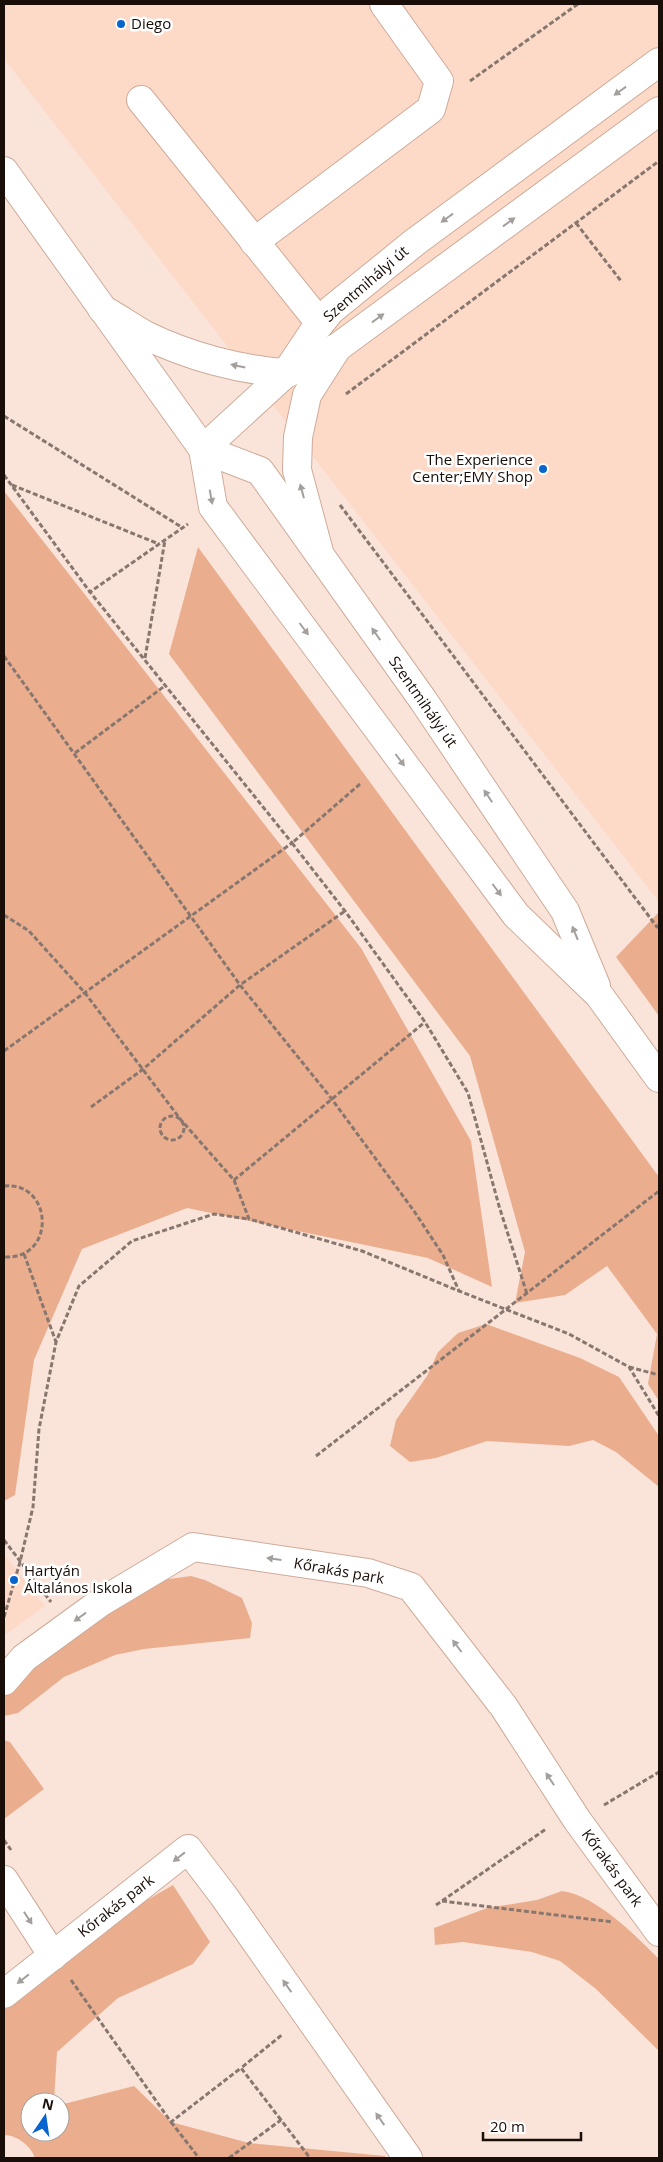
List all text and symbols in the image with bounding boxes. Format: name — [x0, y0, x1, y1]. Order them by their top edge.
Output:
place label: Diego — [131, 13, 171, 33]
marker: Diego — [115, 18, 127, 30]
one-way arrow — [613, 86, 627, 96]
one-way arrow — [441, 213, 454, 224]
one-way arrow — [502, 217, 516, 227]
street label: Szentmihályi út — [318, 241, 412, 326]
one-way arrow — [371, 313, 384, 323]
one-way arrow — [230, 361, 246, 369]
place label: The Experience Center;EMY Shop — [412, 449, 533, 486]
marker: The Experience Center;EMY Shop — [537, 463, 549, 475]
one-way arrow — [298, 484, 306, 499]
one-way arrow — [208, 489, 216, 505]
one-way arrow — [299, 622, 309, 636]
one-way arrow — [371, 627, 381, 641]
street label: Szentmihályi út — [385, 652, 463, 751]
one-way arrow — [395, 753, 406, 766]
one-way arrow — [483, 789, 493, 803]
one-way arrow — [492, 883, 502, 897]
one-way arrow — [570, 926, 578, 940]
street label: Kőrakás park — [292, 1552, 386, 1588]
one-way arrow — [266, 1555, 282, 1563]
place label: Hartyán Általános Iskola — [24, 1560, 133, 1597]
marker: Hartyán Általános Iskola — [8, 1574, 20, 1586]
one-way arrow — [73, 1612, 87, 1622]
one-way arrow — [452, 1640, 463, 1653]
one-way arrow — [546, 1773, 555, 1786]
street label: Kőrakás park — [578, 1825, 648, 1910]
one-way arrow — [173, 1851, 186, 1862]
street label: Kőrakás park — [73, 1869, 158, 1941]
one-way arrow — [24, 1911, 33, 1924]
one-way arrow — [17, 1973, 30, 1984]
one-way arrow — [282, 1979, 292, 1992]
north arrow — [20, 2092, 70, 2142]
text: N — [40, 2093, 56, 2114]
scale bar — [483, 2110, 580, 2142]
one-way arrow — [375, 2112, 385, 2125]
text: 20 m — [490, 2116, 525, 2136]

